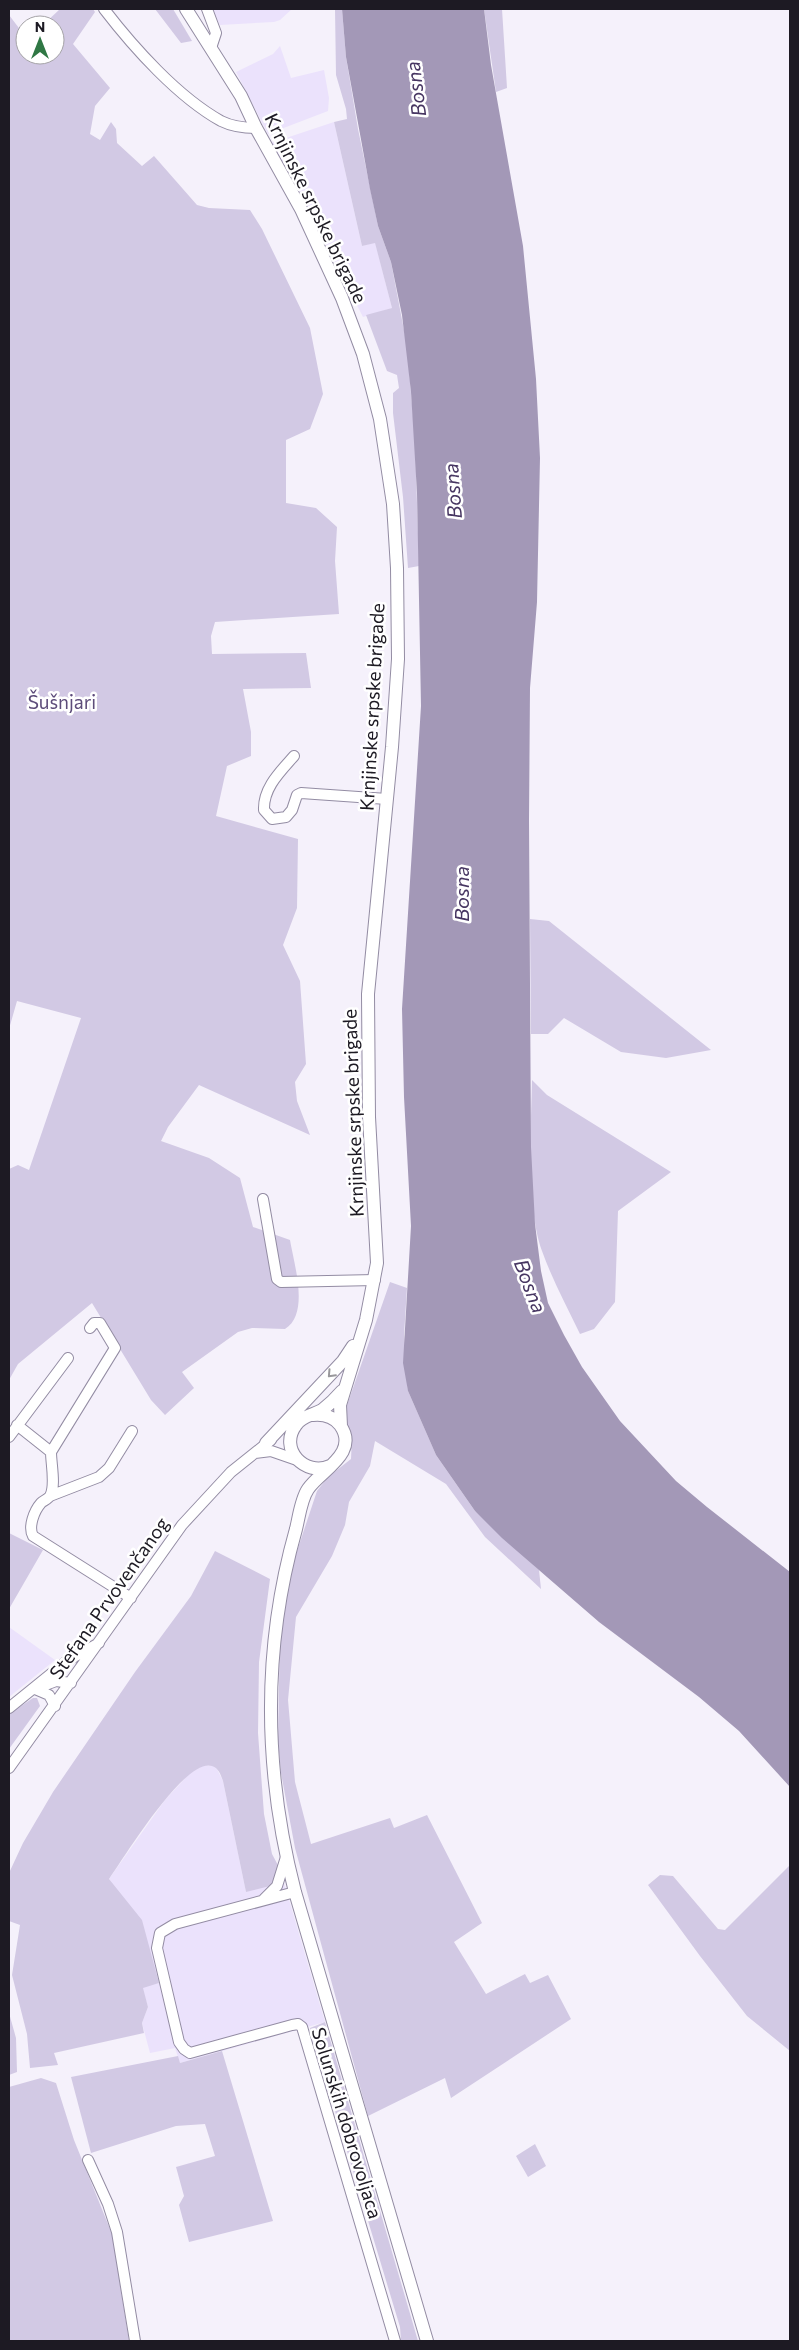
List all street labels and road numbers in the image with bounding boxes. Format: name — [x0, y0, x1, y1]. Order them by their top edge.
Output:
street label: Krnjinske srpske brigade — [260, 109, 372, 306]
street label: Krnjinske srpske brigade — [355, 602, 388, 812]
street label: Krnjinske srpske brigade — [337, 1009, 368, 1217]
street label: Stefana Prvovenčanog — [44, 1512, 173, 1683]
street label: Solunskih dobrovoljaca — [307, 2024, 388, 2221]

